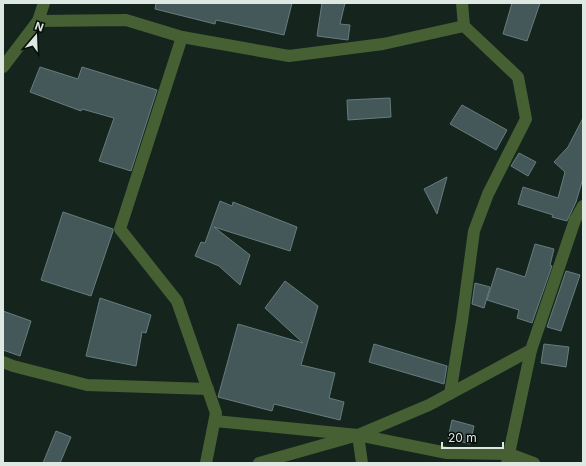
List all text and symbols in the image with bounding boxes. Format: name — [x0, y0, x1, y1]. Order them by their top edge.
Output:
north arrow — [16, 16, 56, 56]
text: N — [33, 19, 46, 35]
scale bar — [442, 424, 503, 450]
text: 20 m — [448, 430, 477, 445]

